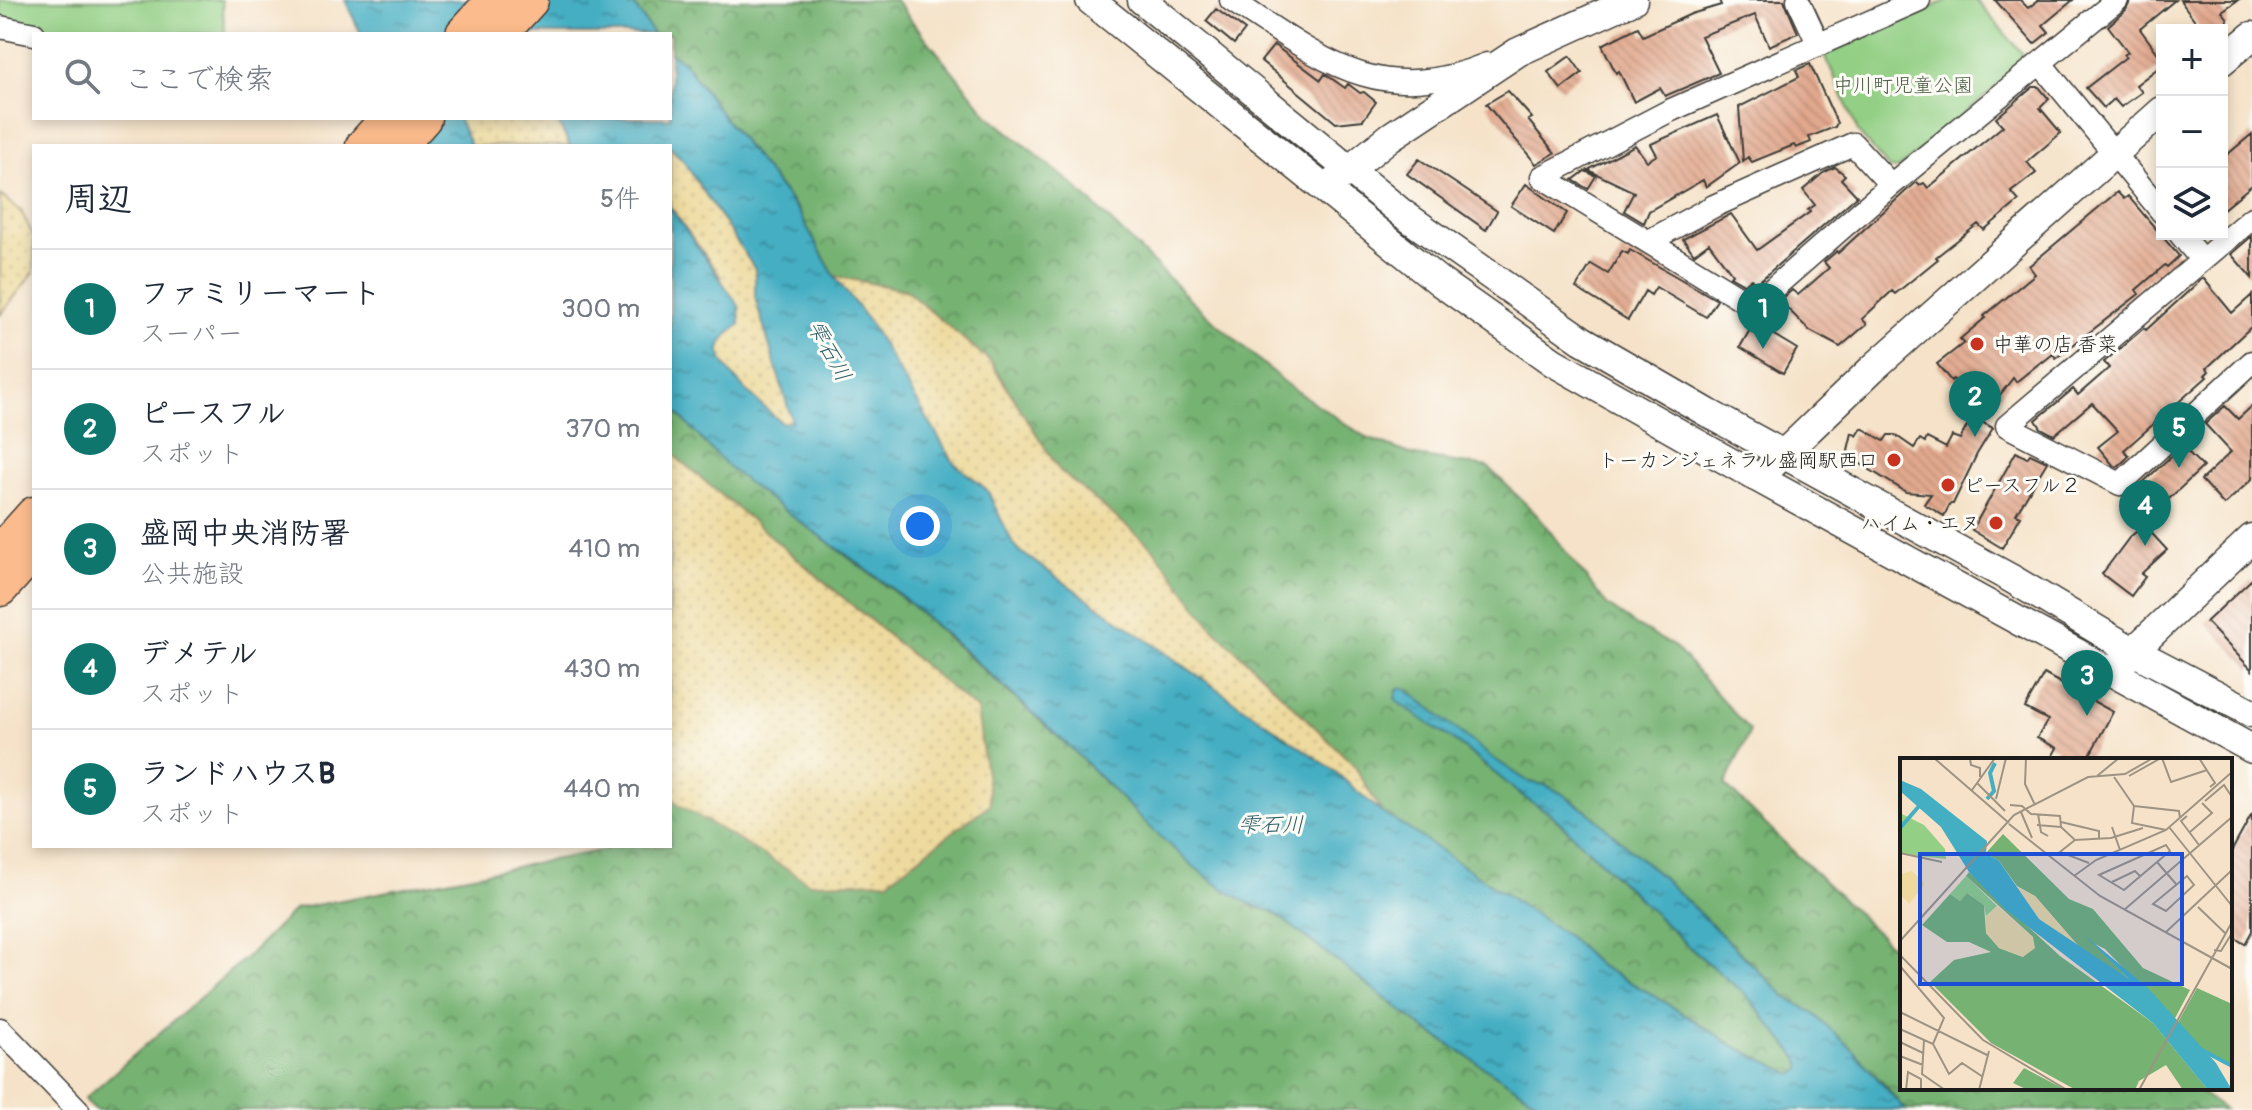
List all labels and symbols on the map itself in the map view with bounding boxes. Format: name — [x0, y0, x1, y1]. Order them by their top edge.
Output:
park label: 中川町児童公園 — [1833, 73, 1973, 98]
pin: 1 — [1737, 283, 1789, 349]
water label: 雫石川 — [801, 315, 857, 387]
place label: 中華の店 香菜 — [1993, 332, 2117, 357]
marker: 中華の店 香菜 — [1968, 335, 1986, 353]
pin: 2 — [1949, 371, 2001, 437]
pin: 5 — [2153, 402, 2205, 468]
place label: トーカンジェネラル盛岡駅西口 — [1599, 448, 1878, 473]
marker: トーカンジェネラル盛岡駅西口 — [1885, 451, 1903, 469]
place label: ピースフル２ — [1964, 473, 2081, 498]
marker: ピースフル２ — [1939, 476, 1957, 494]
pin: 4 — [2119, 480, 2171, 546]
your location — [900, 506, 940, 546]
place label: ハイム・エヌ — [1861, 511, 1980, 536]
marker: ハイム・エヌ — [1987, 514, 2005, 532]
pin: 3 — [2061, 650, 2113, 716]
inset map — [1900, 758, 2232, 1090]
water label: 雫石川 — [1238, 811, 1304, 839]

